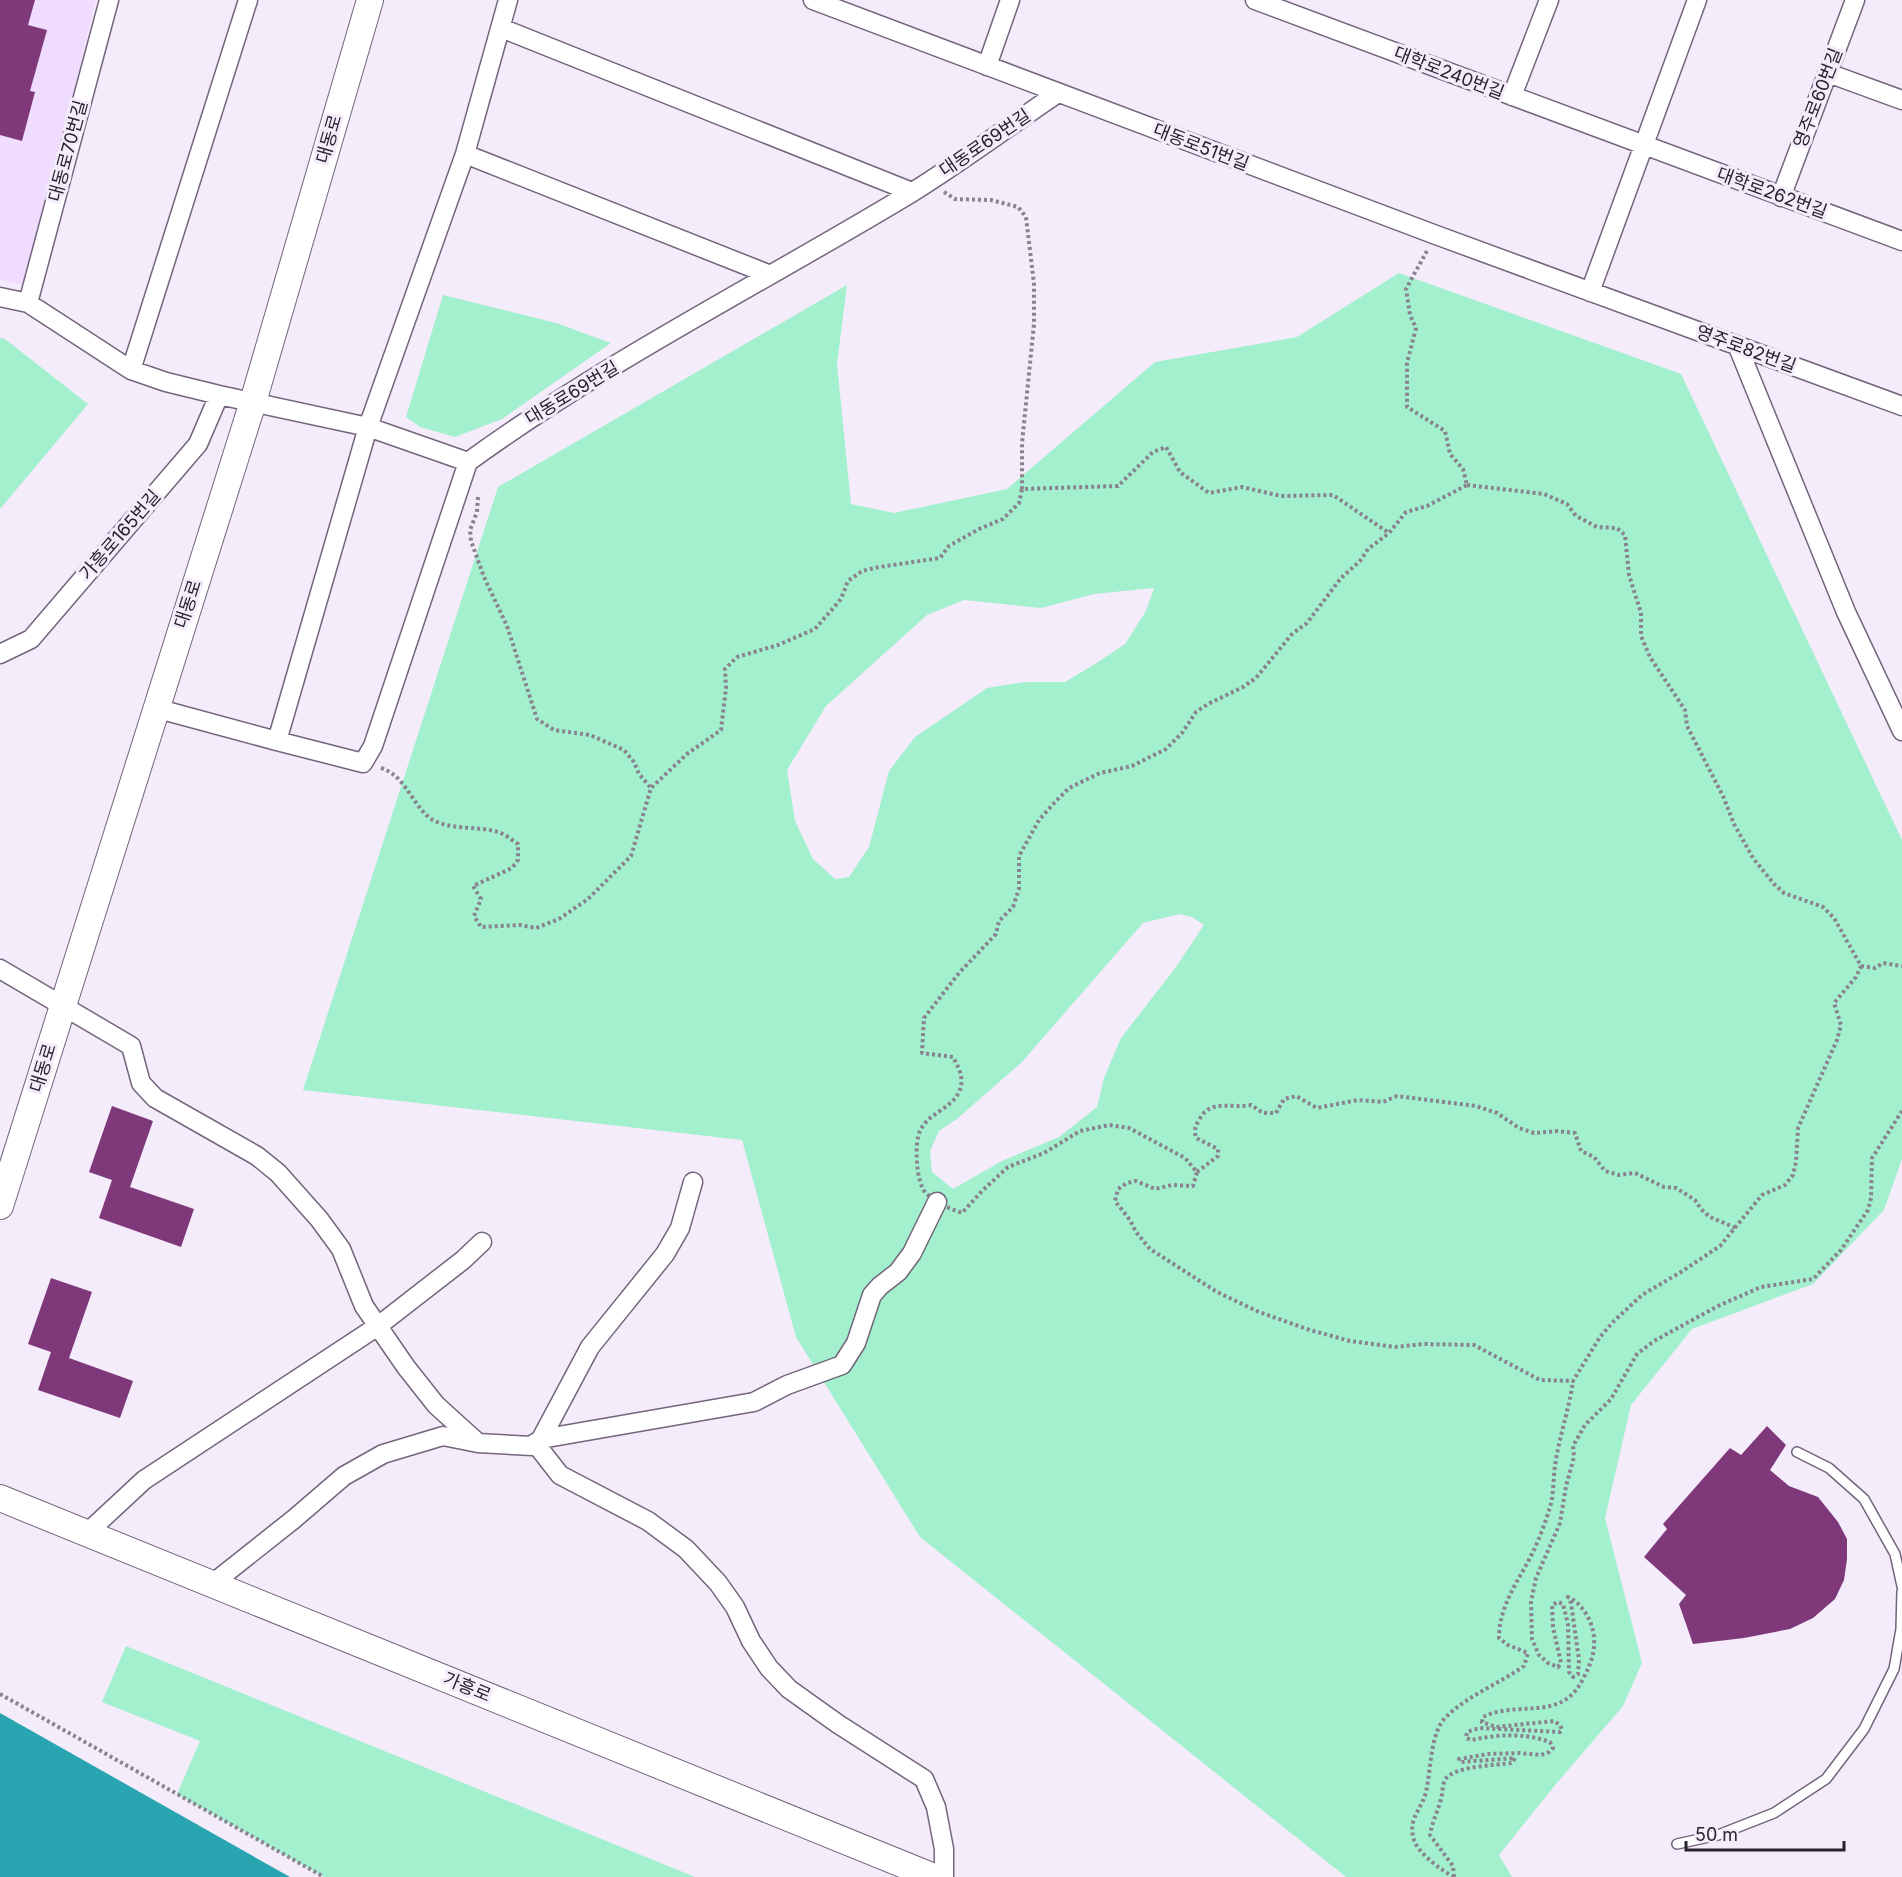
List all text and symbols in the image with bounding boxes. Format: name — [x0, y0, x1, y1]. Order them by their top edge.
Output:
street label: 대학로240번길 — [1391, 42, 1507, 103]
street label: 영주로60번길 — [1789, 45, 1846, 151]
street label: 대동로70번길 — [44, 98, 91, 204]
street label: 대동로69번길 — [935, 104, 1034, 181]
street label: 대동로 — [312, 112, 345, 166]
street label: 대동로51번길 — [1150, 119, 1252, 174]
street label: 대학로262번길 — [1714, 163, 1830, 222]
street label: 영주로82번길 — [1693, 321, 1799, 376]
street label: 대동로69번길 — [521, 356, 622, 429]
street label: 가흥로165번길 — [75, 485, 164, 584]
street label: 대동로 — [170, 577, 205, 631]
street label: 대동로 — [25, 1041, 60, 1095]
street label: 가흥로 — [440, 1667, 494, 1706]
scale bar — [1686, 1814, 1844, 1852]
text: 50 m — [1695, 1824, 1738, 1845]

